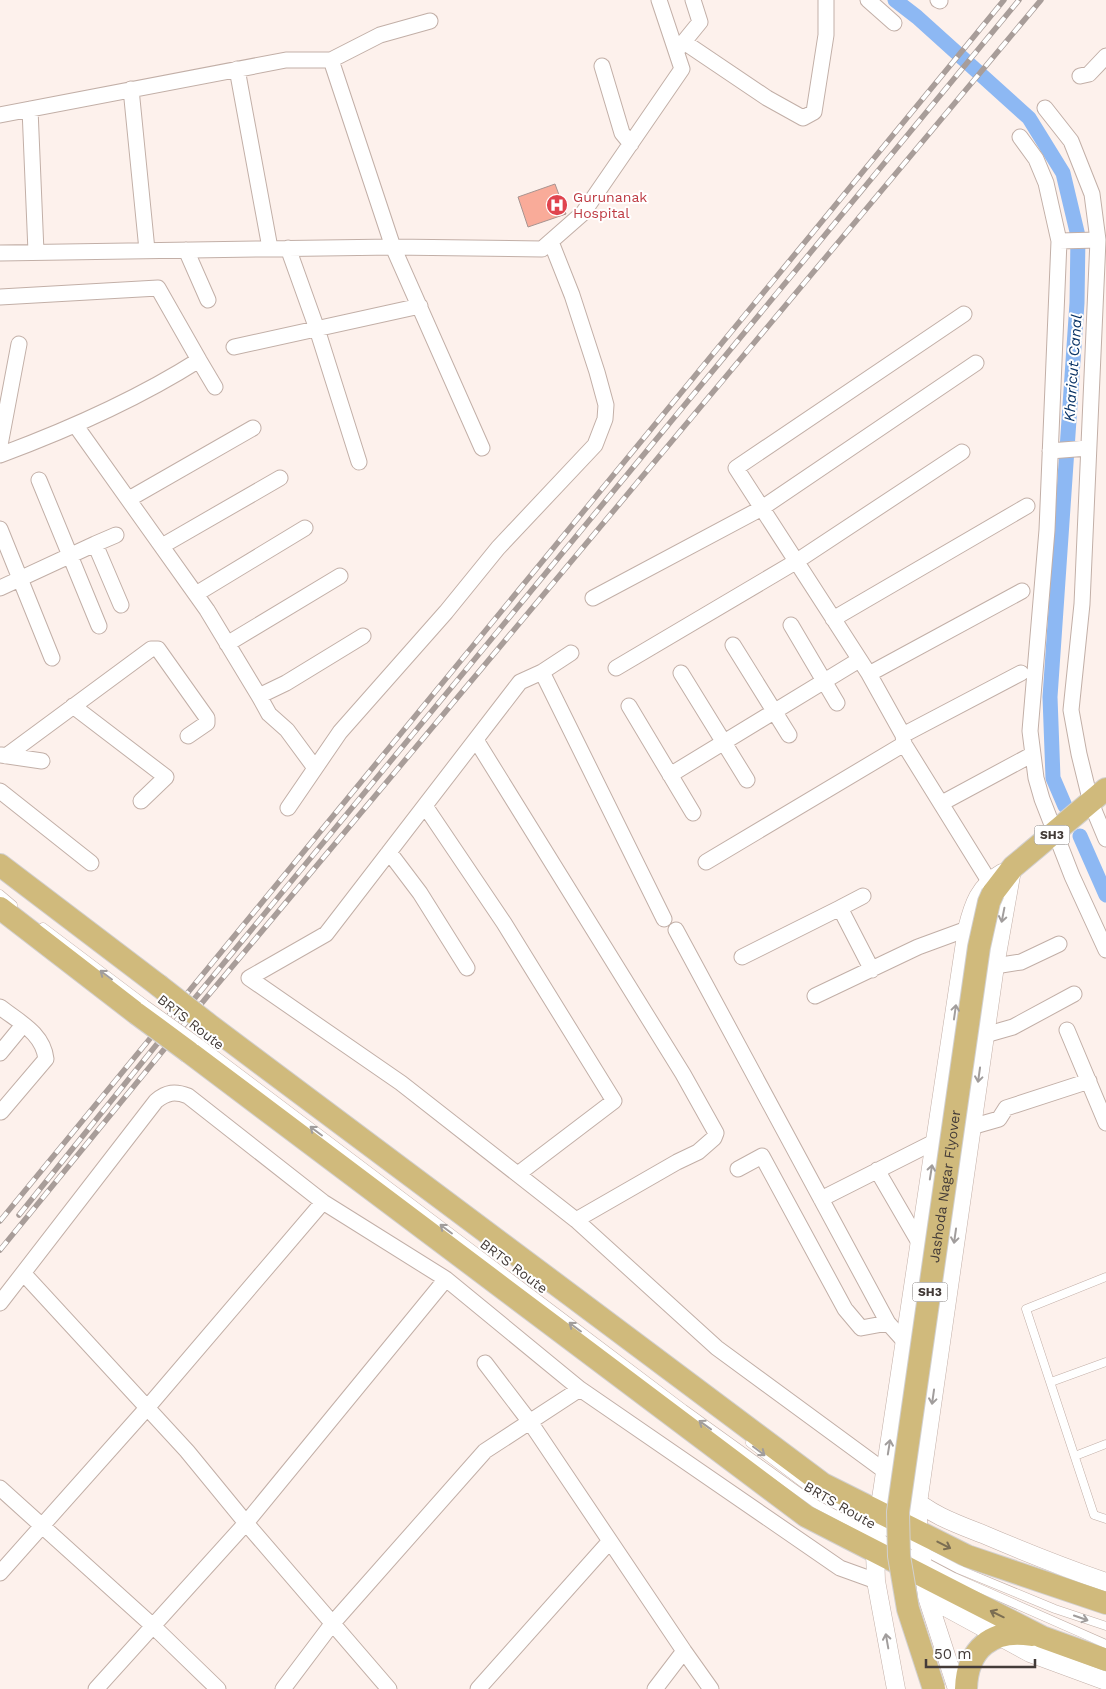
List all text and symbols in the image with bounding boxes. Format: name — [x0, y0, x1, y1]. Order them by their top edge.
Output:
place label: Gurunanak Hospital — [573, 189, 647, 221]
hospital icon: Gurunanak Hospital — [545, 193, 569, 217]
water label: Kharicut Canal — [1060, 313, 1086, 422]
road number: SH3 — [1034, 826, 1070, 844]
one-way arrow — [997, 906, 1007, 922]
one-way arrow — [100, 969, 113, 980]
street label: BRTS Route — [155, 991, 227, 1053]
one-way arrow — [950, 1004, 960, 1020]
one-way arrow — [973, 1067, 983, 1083]
street label: Jashoda Nagar Flyover — [926, 1109, 964, 1264]
one-way arrow — [309, 1126, 323, 1136]
one-way arrow — [926, 1165, 936, 1181]
one-way arrow — [439, 1224, 453, 1234]
one-way arrow — [950, 1228, 960, 1244]
street label: BRTS Route — [477, 1236, 551, 1296]
road number: SH3 — [912, 1282, 948, 1301]
one-way arrow — [569, 1322, 582, 1333]
one-way arrow — [928, 1389, 938, 1405]
one-way arrow — [699, 1419, 713, 1430]
one-way arrow — [885, 1439, 895, 1455]
one-way arrow — [752, 1445, 765, 1456]
street label: BRTS Route — [801, 1478, 879, 1532]
one-way arrow — [937, 1540, 952, 1550]
one-way arrow — [990, 1609, 1005, 1618]
one-way arrow — [1072, 1614, 1088, 1623]
one-way arrow — [882, 1633, 892, 1649]
scale bar — [926, 1636, 1035, 1668]
text: 50 m — [934, 1645, 971, 1663]

